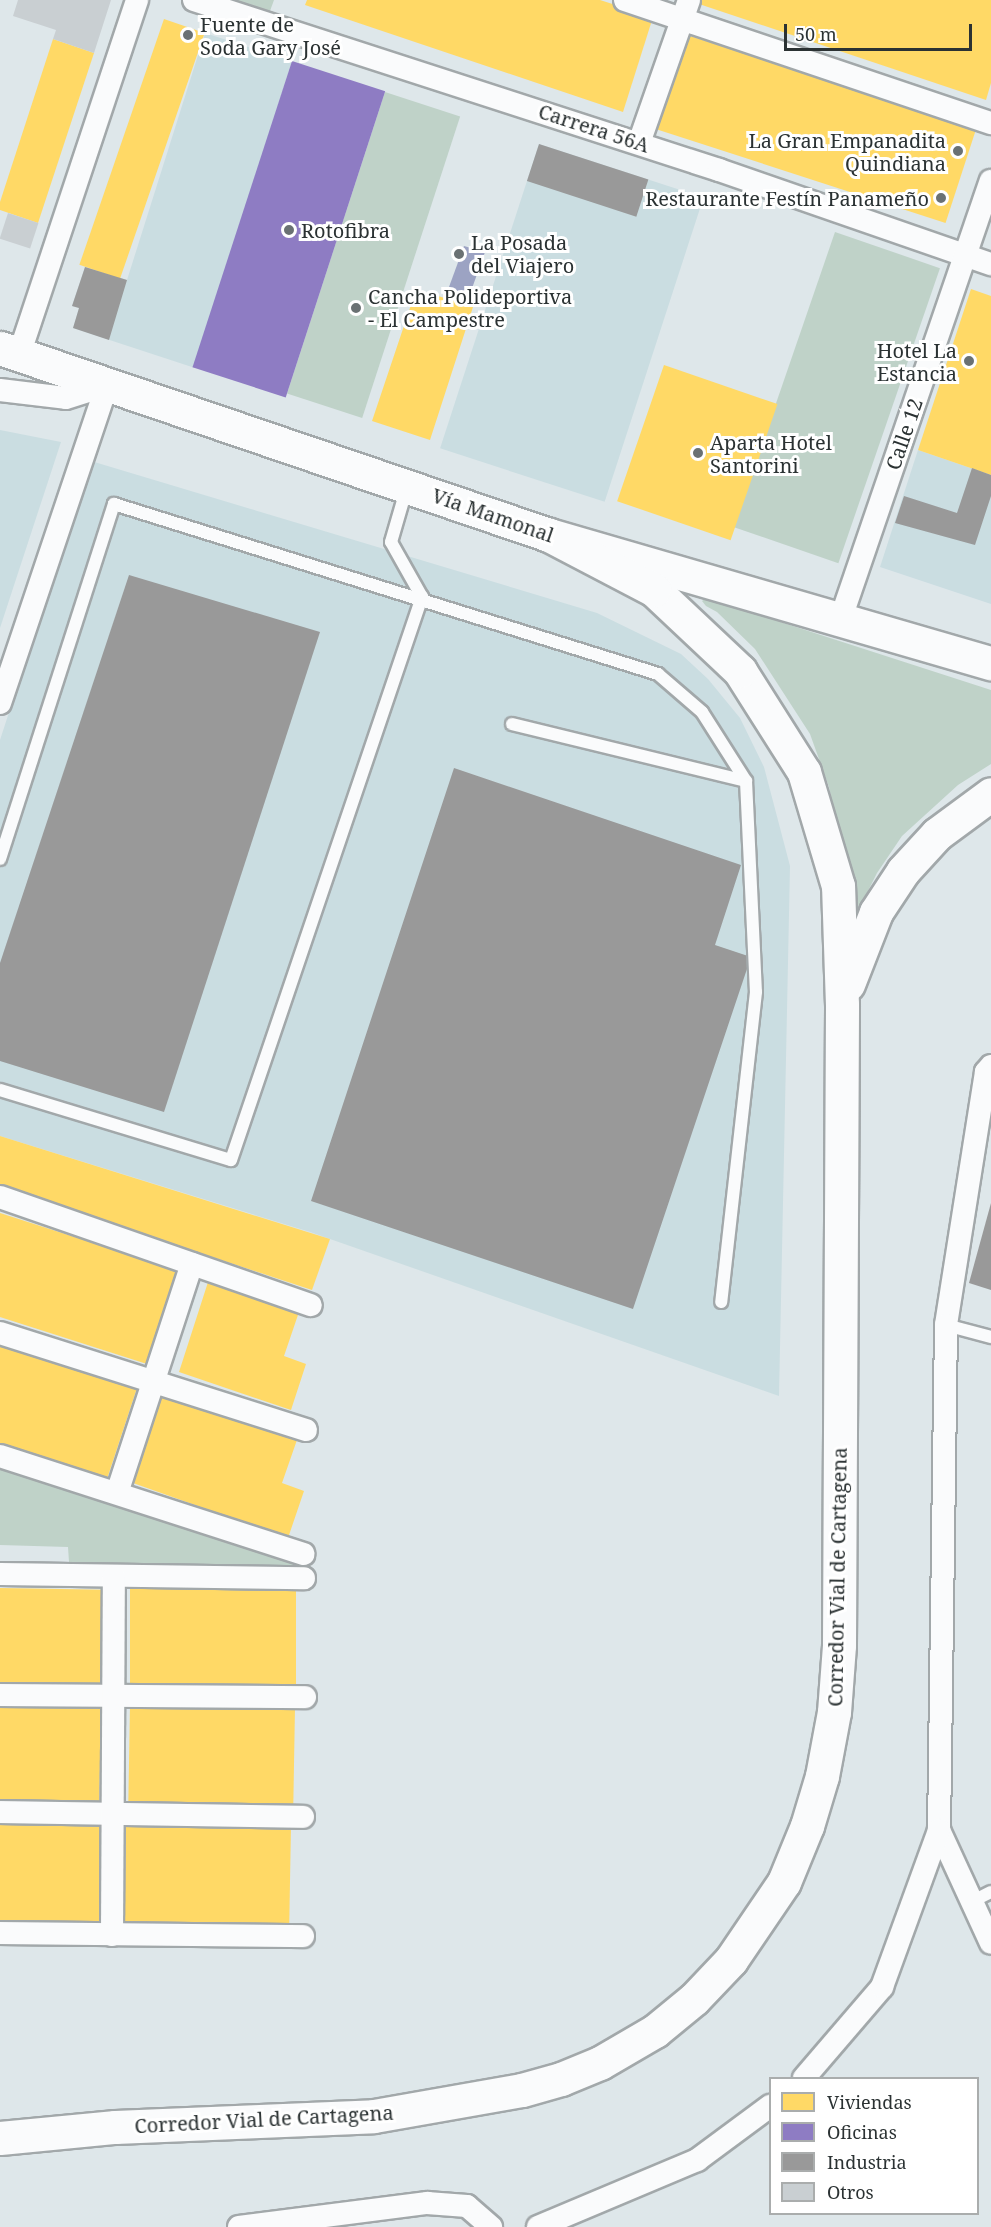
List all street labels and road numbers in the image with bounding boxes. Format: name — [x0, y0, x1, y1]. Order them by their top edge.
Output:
street label: Carrera 56A — [536, 99, 652, 157]
street label: Calle 12 — [881, 395, 927, 473]
street label: Vía Mamonal — [429, 483, 557, 547]
street label: Corredor Vial de Cartagena — [823, 1447, 851, 1707]
street label: Corredor Vial de Cartagena — [134, 2100, 394, 2138]

